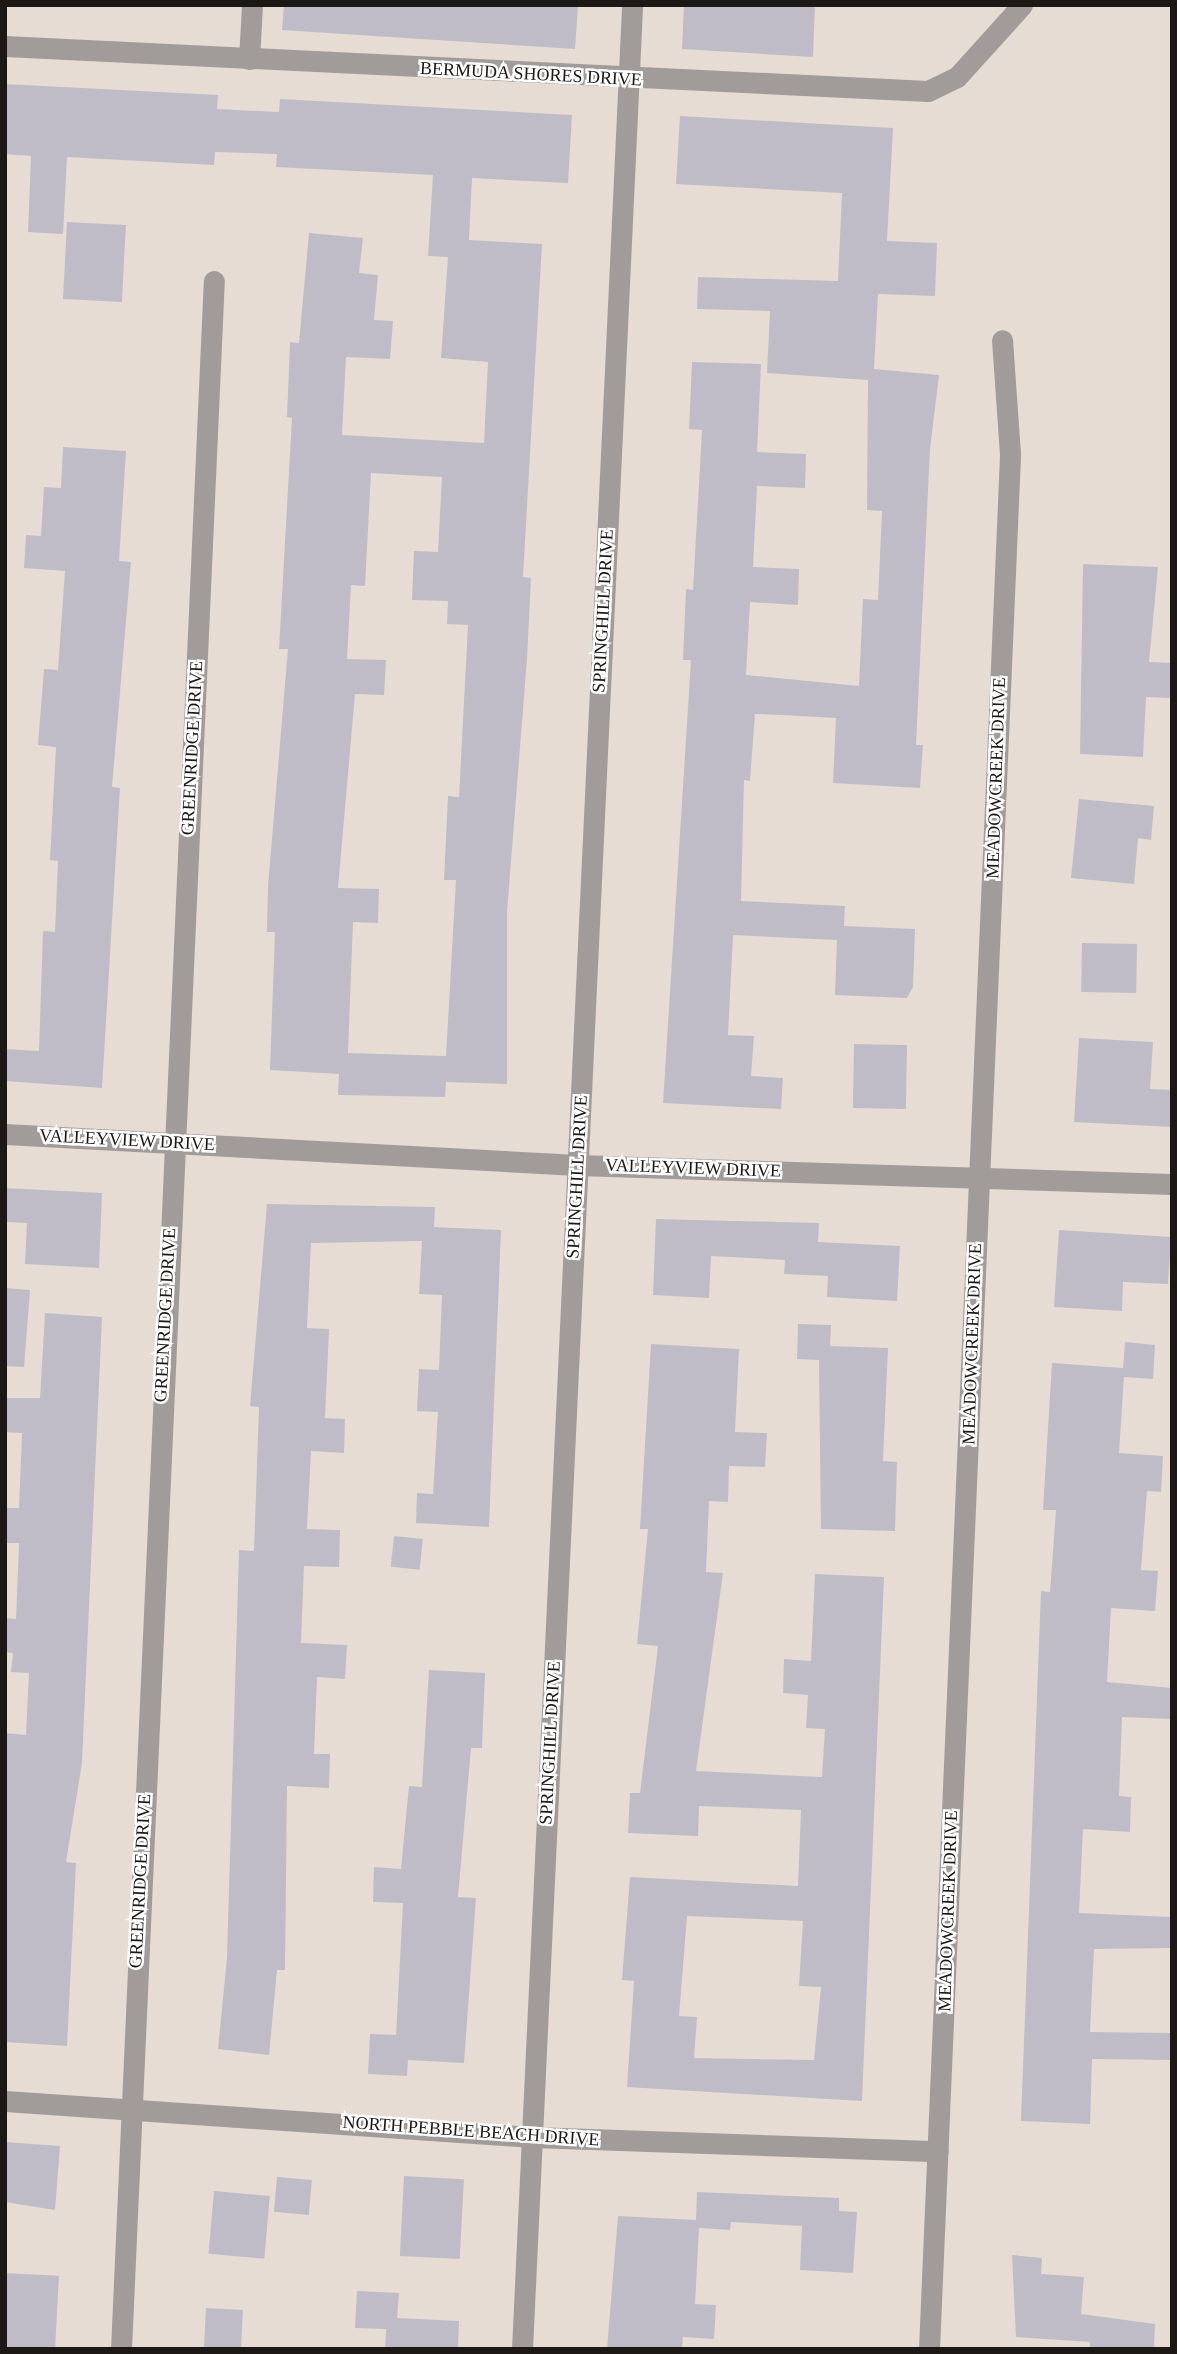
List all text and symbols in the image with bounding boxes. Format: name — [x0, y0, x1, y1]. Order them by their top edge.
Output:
street label: BERMUDA SHORES DRIVE — [419, 57, 643, 91]
street label: SPRINGHILL DRIVE — [588, 528, 618, 694]
street label: GREENRIDGE DRIVE — [177, 660, 207, 836]
street label: MEADOWCREEK DRIVE — [982, 677, 1010, 879]
street label: SPRINGHILL DRIVE — [562, 1094, 592, 1260]
street label: VALLEYVIEW DRIVE — [38, 1125, 216, 1155]
street label: VALLEYVIEW DRIVE — [605, 1154, 781, 1182]
street label: GREENRIDGE DRIVE — [150, 1227, 180, 1403]
street label: MEADOWCREEK DRIVE — [958, 1243, 986, 1445]
street label: SPRINGHILL DRIVE — [535, 1660, 565, 1826]
street label: GREENRIDGE DRIVE — [125, 1793, 155, 1969]
street label: MEADOWCREEK DRIVE — [934, 1810, 962, 2012]
street label: NORTH PEBBLE BEACH DRIVE — [342, 2111, 600, 2151]

